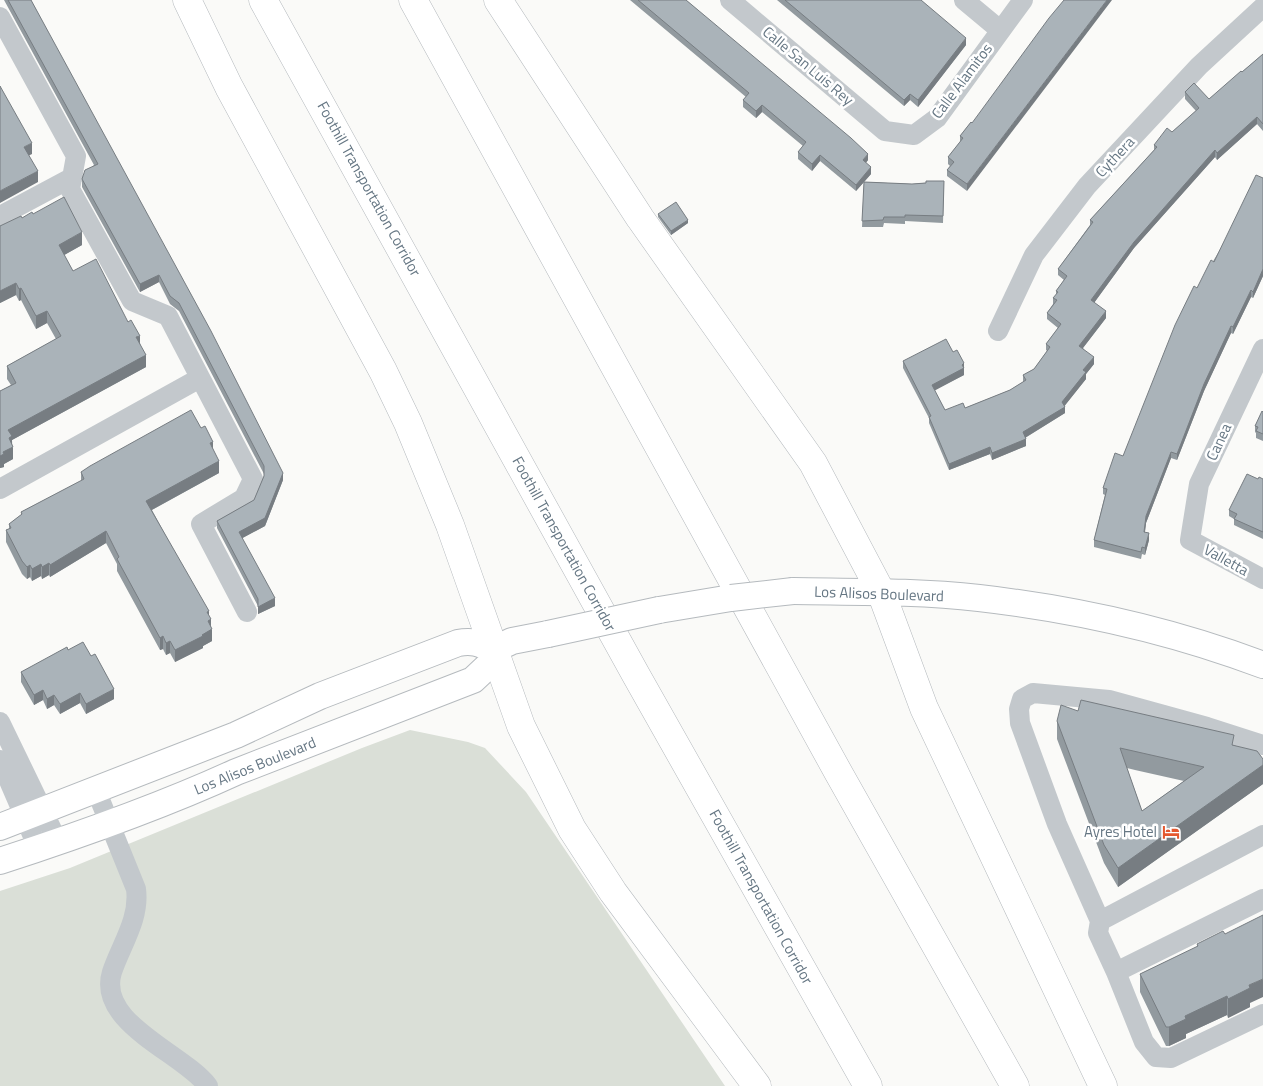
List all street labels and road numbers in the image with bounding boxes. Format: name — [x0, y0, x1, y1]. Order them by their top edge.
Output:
street label: Calle San Luis Rey — [758, 21, 859, 111]
street label: Calle Alamitos — [926, 38, 998, 123]
street label: Foothill Transportation Corridor — [312, 97, 427, 280]
street label: Cythera — [1090, 131, 1140, 182]
street label: Canea — [1200, 419, 1237, 464]
street label: Foothill Transportation Corridor — [507, 452, 622, 635]
street label: Valletta — [1200, 538, 1253, 582]
street label: Los Alisos Boulevard — [814, 580, 944, 607]
street label: Los Alisos Boulevard — [190, 731, 319, 801]
street label: Foothill Transportation Corridor — [704, 805, 819, 988]

